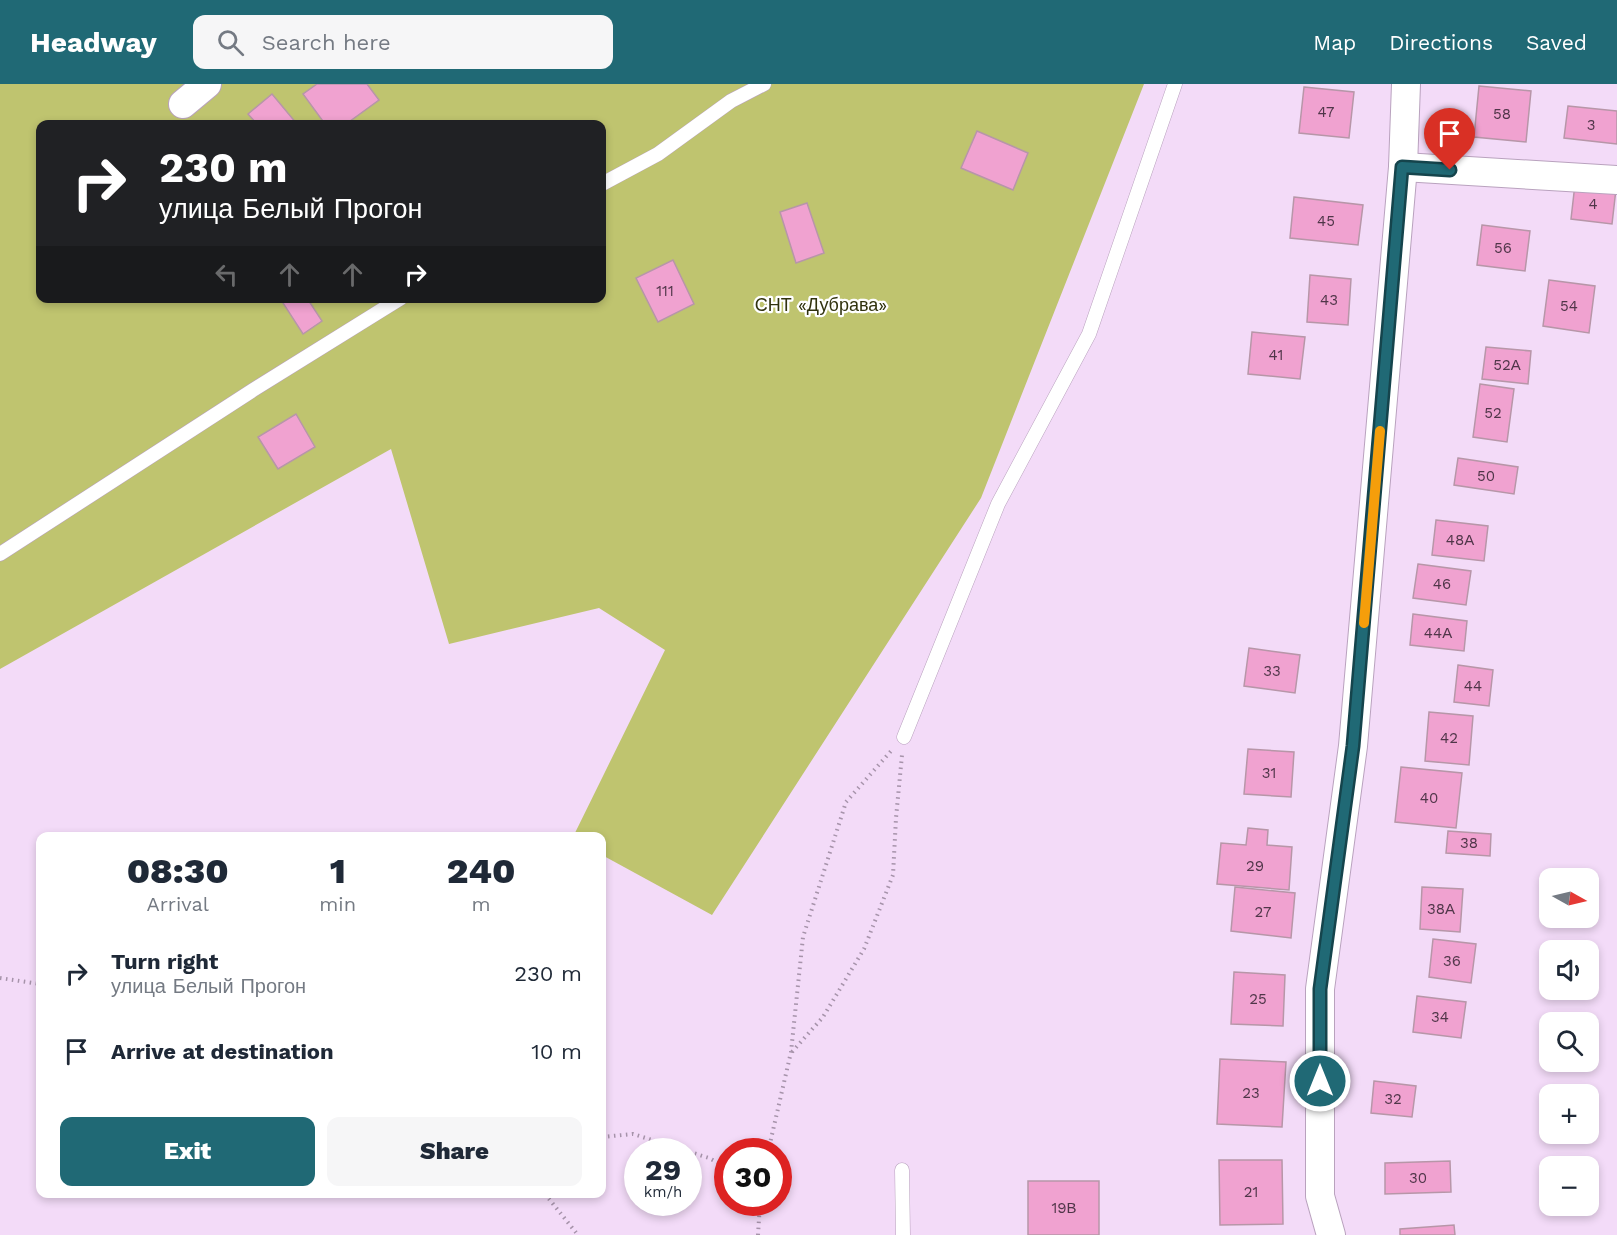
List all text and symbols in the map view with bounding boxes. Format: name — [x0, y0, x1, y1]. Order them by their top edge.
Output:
search box — [193, 15, 613, 69]
text: Headway — [30, 26, 157, 59]
icon: search — [214, 26, 247, 59]
text: Search here — [262, 30, 391, 55]
text: Map — [1313, 30, 1356, 55]
text: Directions — [1389, 30, 1493, 55]
text: Saved — [1526, 30, 1587, 55]
house number: 47 — [1318, 103, 1334, 121]
house number: 58 — [1493, 105, 1511, 123]
pin — [1424, 108, 1475, 170]
house number: 3 — [1587, 116, 1595, 134]
icon: arrive — [1433, 117, 1466, 150]
text: 230 m — [159, 143, 288, 192]
icon: right — [60, 144, 138, 222]
text: улица Белый Прогон — [159, 193, 422, 225]
house number: 4 — [1588, 195, 1598, 213]
house number: 45 — [1317, 212, 1335, 230]
house number: 56 — [1494, 239, 1512, 257]
icon: left — [210, 258, 243, 291]
icon: ahead — [273, 258, 306, 291]
icon: ahead — [336, 258, 369, 291]
icon: right — [399, 258, 432, 291]
house number: 111 — [656, 282, 674, 300]
house number: 43 — [1320, 291, 1338, 309]
park label: СНТ «Дубрава» — [755, 294, 887, 315]
house number: 54 — [1560, 297, 1578, 315]
house number: 41 — [1269, 346, 1283, 364]
house number: 52А — [1493, 356, 1521, 374]
house number: 52 — [1484, 404, 1502, 422]
house number: 50 — [1477, 467, 1495, 485]
house number: 48А — [1446, 531, 1474, 549]
house number: 46 — [1433, 575, 1451, 593]
house number: 44А — [1424, 624, 1452, 642]
house number: 33 — [1263, 662, 1281, 680]
house number: 44 — [1464, 677, 1482, 695]
house number: 42 — [1440, 729, 1458, 747]
house number: 31 — [1262, 764, 1276, 782]
house number: 40 — [1420, 789, 1438, 807]
house number: 38 — [1460, 834, 1478, 852]
text: 08:30 — [127, 850, 229, 892]
text: 1 — [330, 850, 346, 892]
text: 240 — [447, 850, 515, 892]
house number: 29 — [1246, 857, 1264, 875]
north arrow — [1539, 868, 1599, 928]
map controls — [1539, 868, 1599, 1216]
text: Arrival — [146, 892, 209, 916]
text: min — [319, 892, 356, 916]
text: m — [471, 892, 491, 916]
house number: 38А — [1427, 900, 1455, 918]
house number: 27 — [1255, 903, 1271, 921]
button: sound — [1539, 940, 1599, 1000]
text: Turn right — [111, 949, 218, 974]
house number: 36 — [1443, 952, 1461, 970]
icon: right — [60, 957, 93, 990]
text: 230 m — [514, 961, 582, 986]
text: улица Белый Прогон — [111, 974, 306, 998]
house number: 25 — [1249, 990, 1267, 1008]
house number: 34 — [1431, 1008, 1449, 1026]
button: search — [1539, 1012, 1599, 1072]
icon: arrive — [60, 1035, 93, 1068]
text: Arrive at destination — [111, 1039, 334, 1064]
text: 10 m — [531, 1039, 582, 1064]
position arrow — [1288, 1049, 1352, 1113]
house number: 23 — [1242, 1084, 1260, 1102]
button: + — [1539, 1084, 1599, 1144]
house number: 32 — [1384, 1090, 1402, 1108]
button: Exit — [60, 1117, 315, 1186]
button: Share — [327, 1117, 582, 1186]
speed limit sign: 30 — [714, 1138, 792, 1216]
text: 29 — [645, 1152, 681, 1187]
button: − — [1539, 1156, 1599, 1216]
house number: 30 — [1409, 1169, 1427, 1187]
text: km/h — [644, 1183, 682, 1201]
house number: 21 — [1244, 1183, 1258, 1201]
house number: 19В — [1051, 1199, 1077, 1217]

